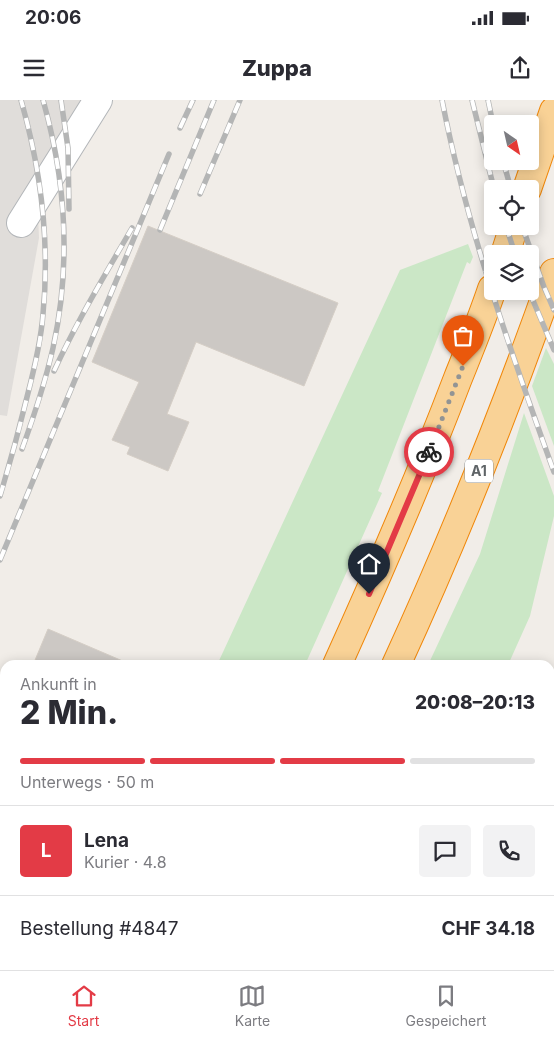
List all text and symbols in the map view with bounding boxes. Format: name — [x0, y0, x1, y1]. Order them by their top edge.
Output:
text: 20:06 — [25, 6, 81, 29]
icon: menu — [20, 54, 48, 82]
icon: share — [506, 54, 534, 82]
text: Zuppa — [242, 55, 312, 81]
north arrow — [484, 115, 539, 170]
map controls — [484, 115, 539, 300]
button: locate — [484, 180, 539, 235]
button: layers — [484, 245, 539, 300]
pin — [442, 315, 484, 366]
icon: bag — [449, 322, 477, 350]
courier — [404, 427, 454, 477]
icon: bike — [415, 438, 443, 466]
road number: A1 — [465, 460, 493, 482]
pin — [348, 543, 390, 594]
icon: home — [355, 550, 383, 578]
text: Ankunft in — [20, 674, 97, 694]
text: 20:08–20:13 — [415, 691, 535, 714]
text: 2 Min. — [20, 693, 118, 732]
text: Unterwegs · 50 m — [20, 772, 154, 792]
button: chat — [419, 825, 471, 877]
button: phone — [483, 825, 535, 877]
text: Lena — [84, 829, 129, 852]
text: L — [41, 839, 51, 862]
text: Kurier · 4.8 — [84, 852, 167, 872]
text: Bestellung #4847 — [20, 917, 178, 940]
text: CHF 34.18 — [441, 917, 535, 940]
tab: Start — [68, 982, 99, 1029]
tab: Karte — [235, 982, 270, 1029]
tab: Gespeichert — [406, 982, 486, 1029]

